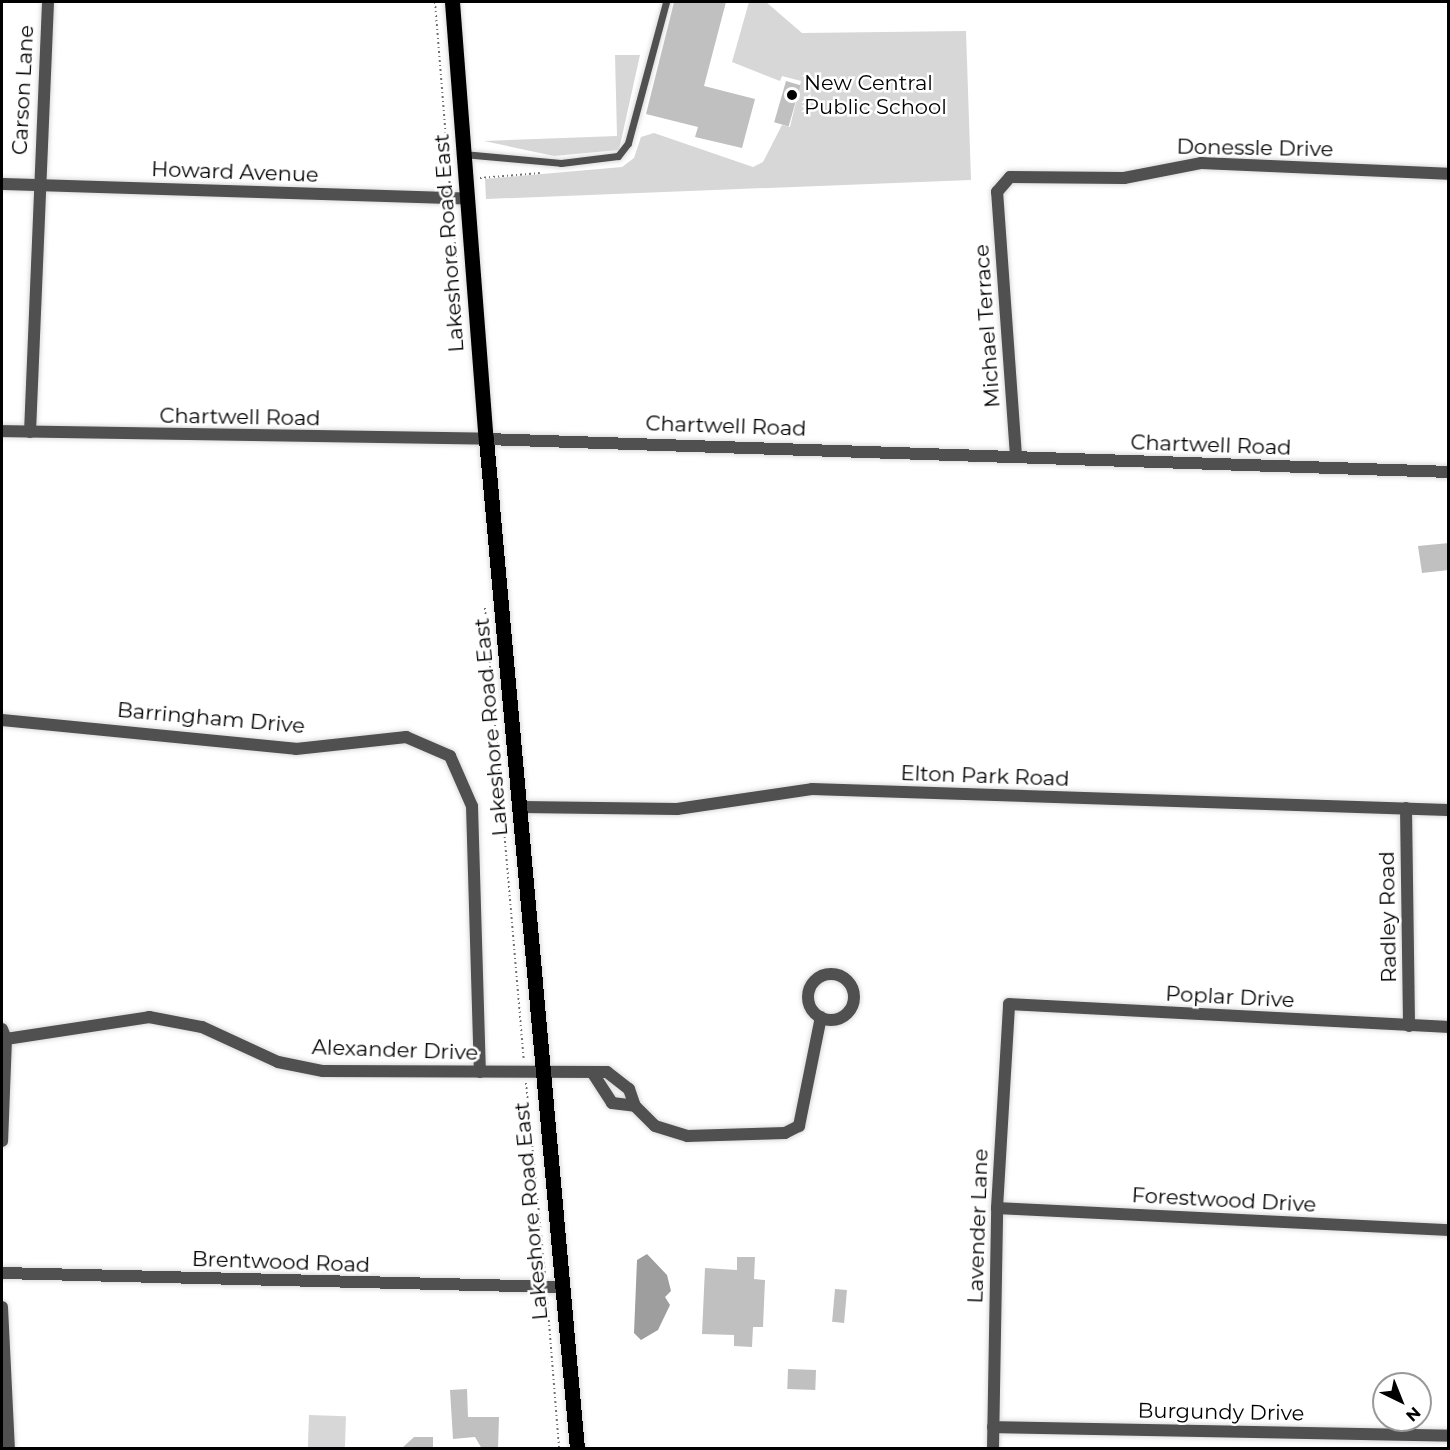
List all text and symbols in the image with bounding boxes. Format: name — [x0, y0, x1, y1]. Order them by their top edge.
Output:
street label: Carson Lane — [7, 24, 39, 156]
place label: New Central Public School — [804, 70, 947, 120]
marker: New Central Public School — [785, 88, 799, 102]
street label: Lakeshore Road East — [429, 133, 469, 353]
street label: Donessle Drive — [1176, 134, 1334, 162]
street label: Howard Avenue — [151, 156, 319, 188]
street label: Michael Terrace — [969, 243, 1005, 409]
street label: Chartwell Road — [159, 403, 321, 431]
street label: Chartwell Road — [645, 411, 807, 441]
street label: Chartwell Road — [1130, 430, 1292, 460]
street label: Lakeshore Road East — [469, 617, 513, 837]
street label: Barringham Drive — [116, 697, 306, 739]
street label: Elton Park Road — [900, 760, 1070, 792]
street label: Radley Road — [1374, 851, 1402, 983]
street label: Poplar Drive — [1165, 981, 1295, 1013]
street label: Alexander Drive — [311, 1035, 479, 1065]
street label: Lakeshore Road East — [509, 1101, 553, 1321]
street label: Lavender Lane — [963, 1148, 993, 1304]
street label: Forestwood Drive — [1131, 1183, 1317, 1217]
street label: Brentwood Road — [191, 1246, 371, 1278]
north arrow — [1372, 1372, 1432, 1432]
street label: Burgundy Drive — [1137, 1398, 1305, 1426]
text: N — [1402, 1403, 1424, 1425]

